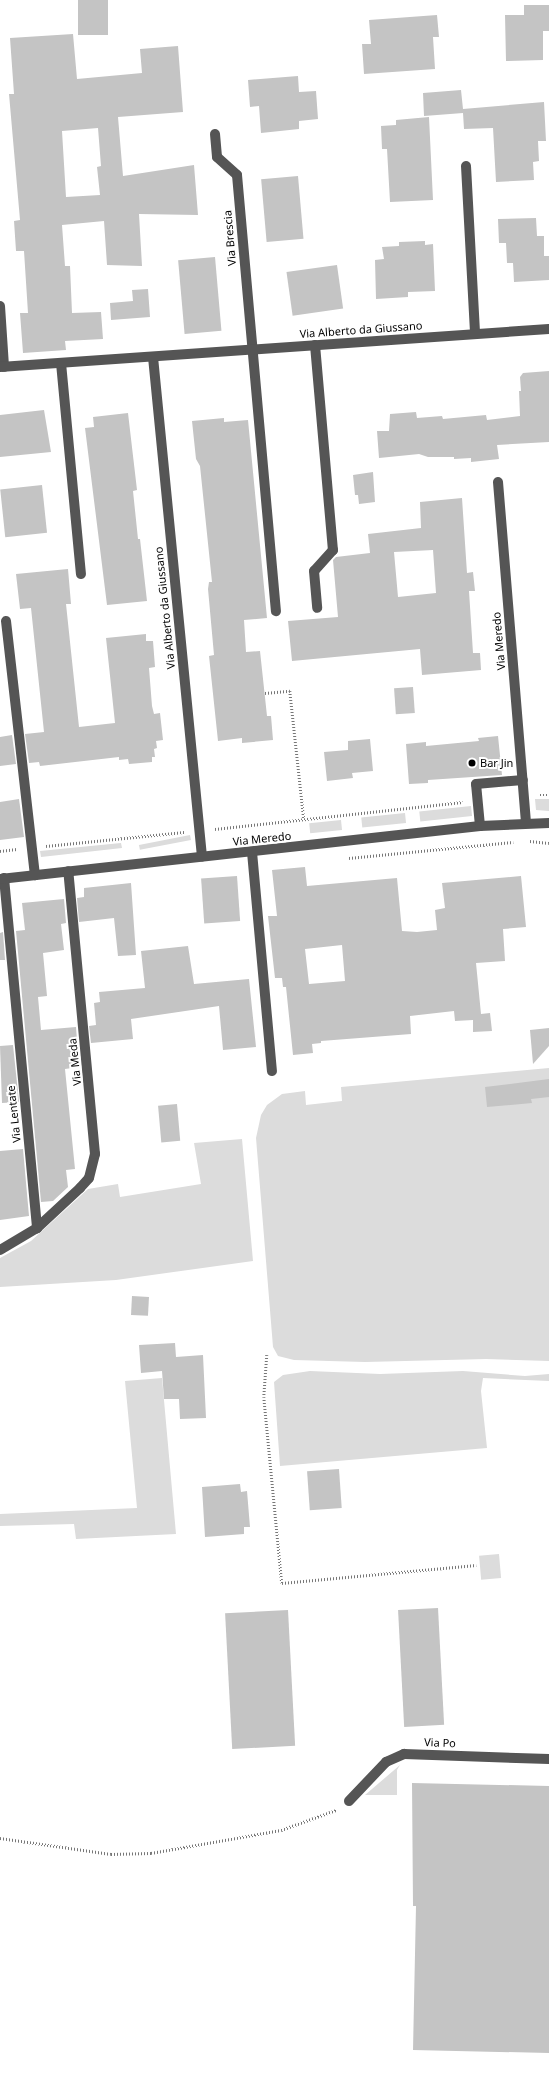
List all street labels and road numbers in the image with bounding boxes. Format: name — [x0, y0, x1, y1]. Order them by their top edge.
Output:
street label: Via Brescia — [221, 210, 239, 266]
street label: Via Alberto da Giussano — [299, 319, 423, 341]
street label: Via Alberto da Giussano — [152, 546, 178, 670]
street label: Via Meredo — [490, 611, 508, 671]
street label: Via Meredo — [232, 829, 292, 849]
street label: Via Meda — [66, 1038, 84, 1086]
street label: Via Lentate — [4, 1085, 24, 1143]
street label: Via Po — [424, 1736, 456, 1750]

